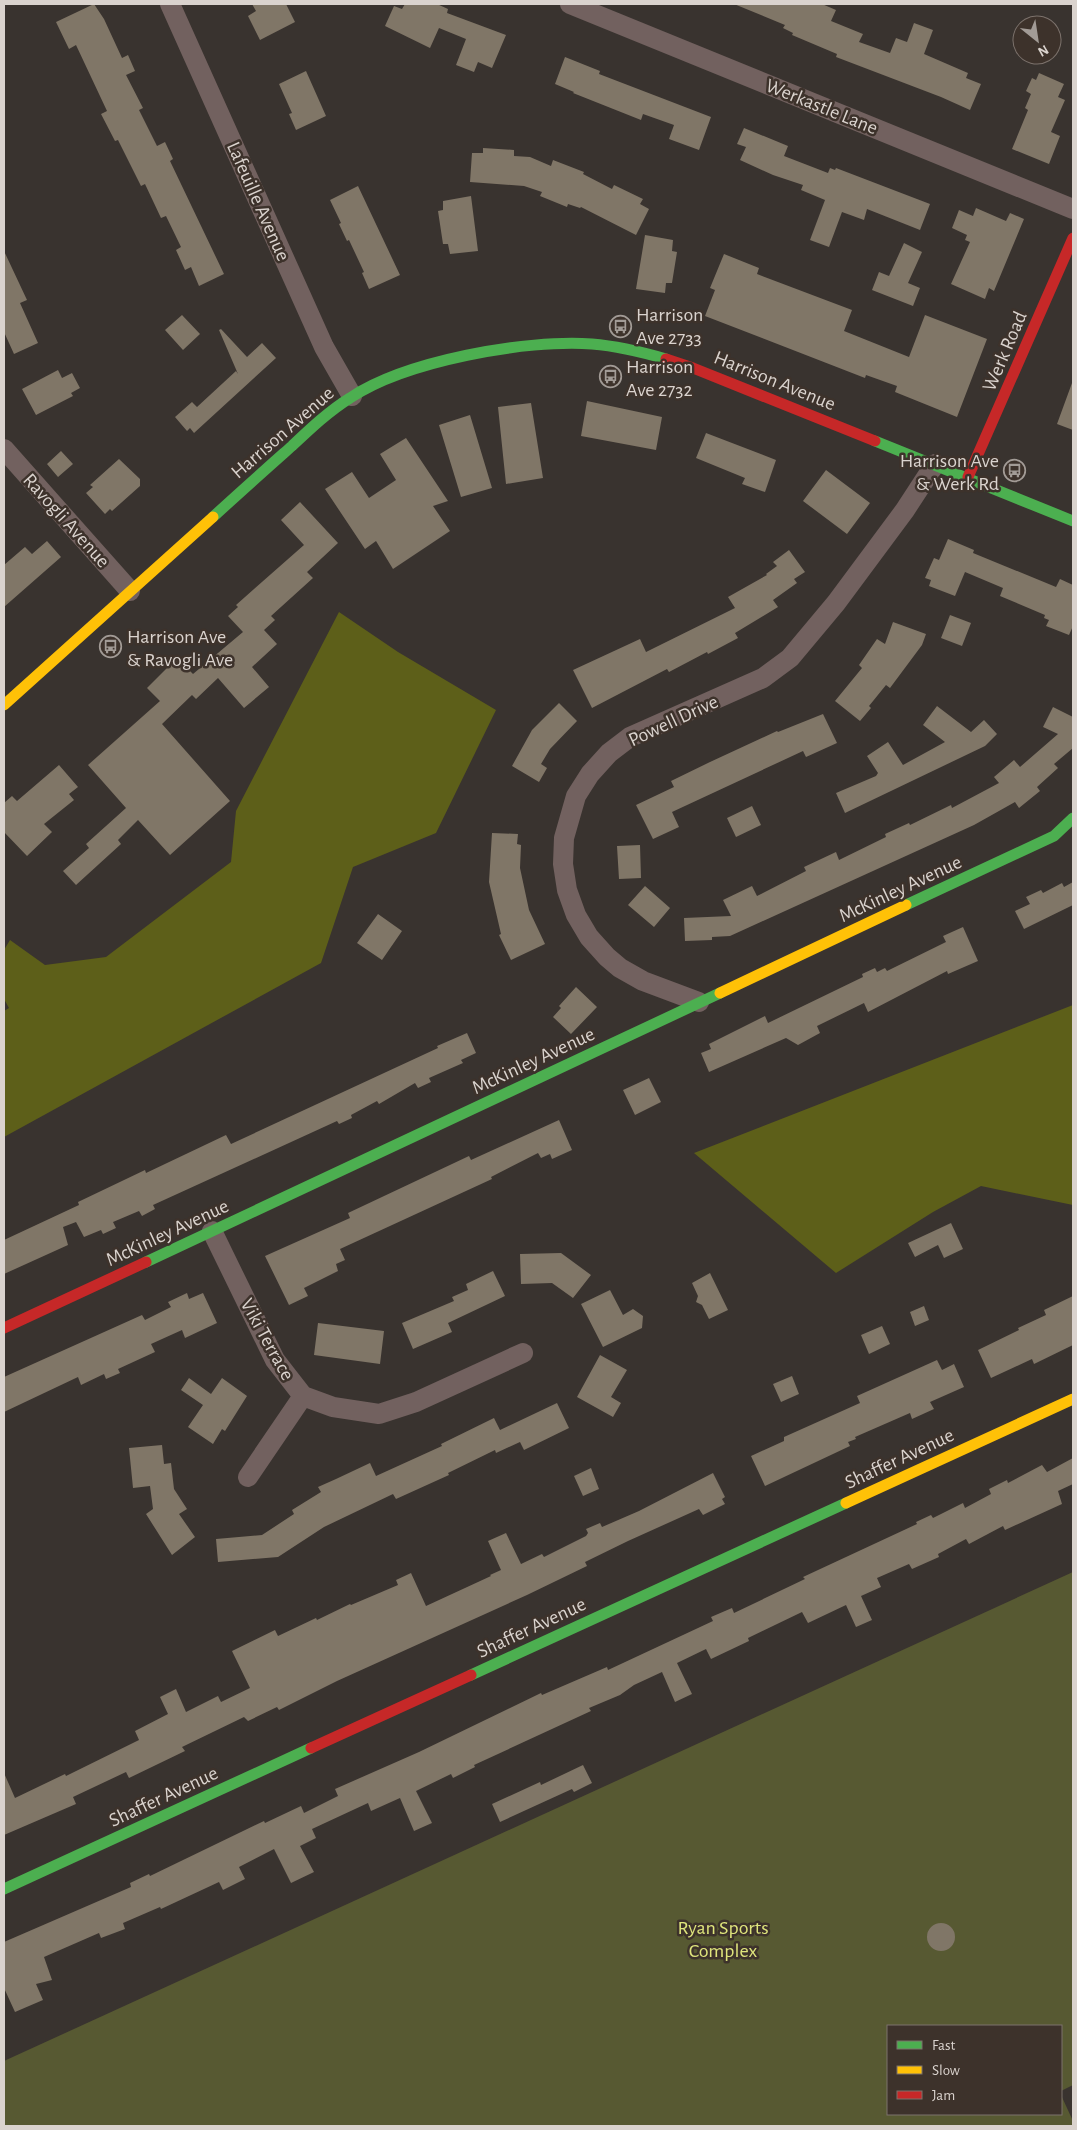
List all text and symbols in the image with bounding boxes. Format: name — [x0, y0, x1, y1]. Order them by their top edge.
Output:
north arrow — [1012, 15, 1062, 65]
text: N — [1035, 42, 1051, 59]
street label: Werkastle Lane — [763, 75, 880, 138]
street label: Lafeuille Avenue — [223, 139, 293, 264]
place label: Harrison Ave 2733 — [636, 305, 703, 348]
street label: Werk Road — [979, 308, 1031, 394]
bus stop icon: Harrison Ave 2733 — [608, 314, 632, 338]
street label: Harrison Avenue — [711, 347, 838, 414]
place label: Harrison Ave 2732 — [626, 357, 693, 400]
bus stop icon: Harrison Ave 2732 — [598, 365, 622, 389]
street label: Harrison Avenue — [227, 383, 338, 483]
place label: Harrison Ave & Werk Rd — [900, 451, 999, 494]
bus stop icon: Harrison Ave & Werk Rd — [1003, 459, 1027, 483]
street label: Ravogli Avenue — [19, 470, 113, 572]
place label: Harrison Ave & Ravogli Ave — [127, 627, 233, 670]
bus stop icon: Harrison Ave & Ravogli Ave — [99, 635, 123, 659]
street label: Powell Drive — [626, 691, 721, 750]
street label: McKinley Avenue — [836, 852, 965, 926]
street label: McKinley Avenue — [469, 1024, 598, 1098]
street label: McKinley Avenue — [103, 1196, 232, 1270]
street label: Viki Terrace — [237, 1295, 298, 1384]
street label: Shaffer Avenue — [842, 1425, 957, 1493]
street label: Shaffer Avenue — [474, 1594, 589, 1662]
street label: Shaffer Avenue — [106, 1763, 221, 1831]
park label: Ryan Sports Complex — [677, 1918, 769, 1961]
legend — [887, 2025, 1062, 2115]
text: Fast — [932, 2038, 956, 2053]
text: Slow — [932, 2063, 960, 2078]
text: Jam — [932, 2088, 955, 2103]

